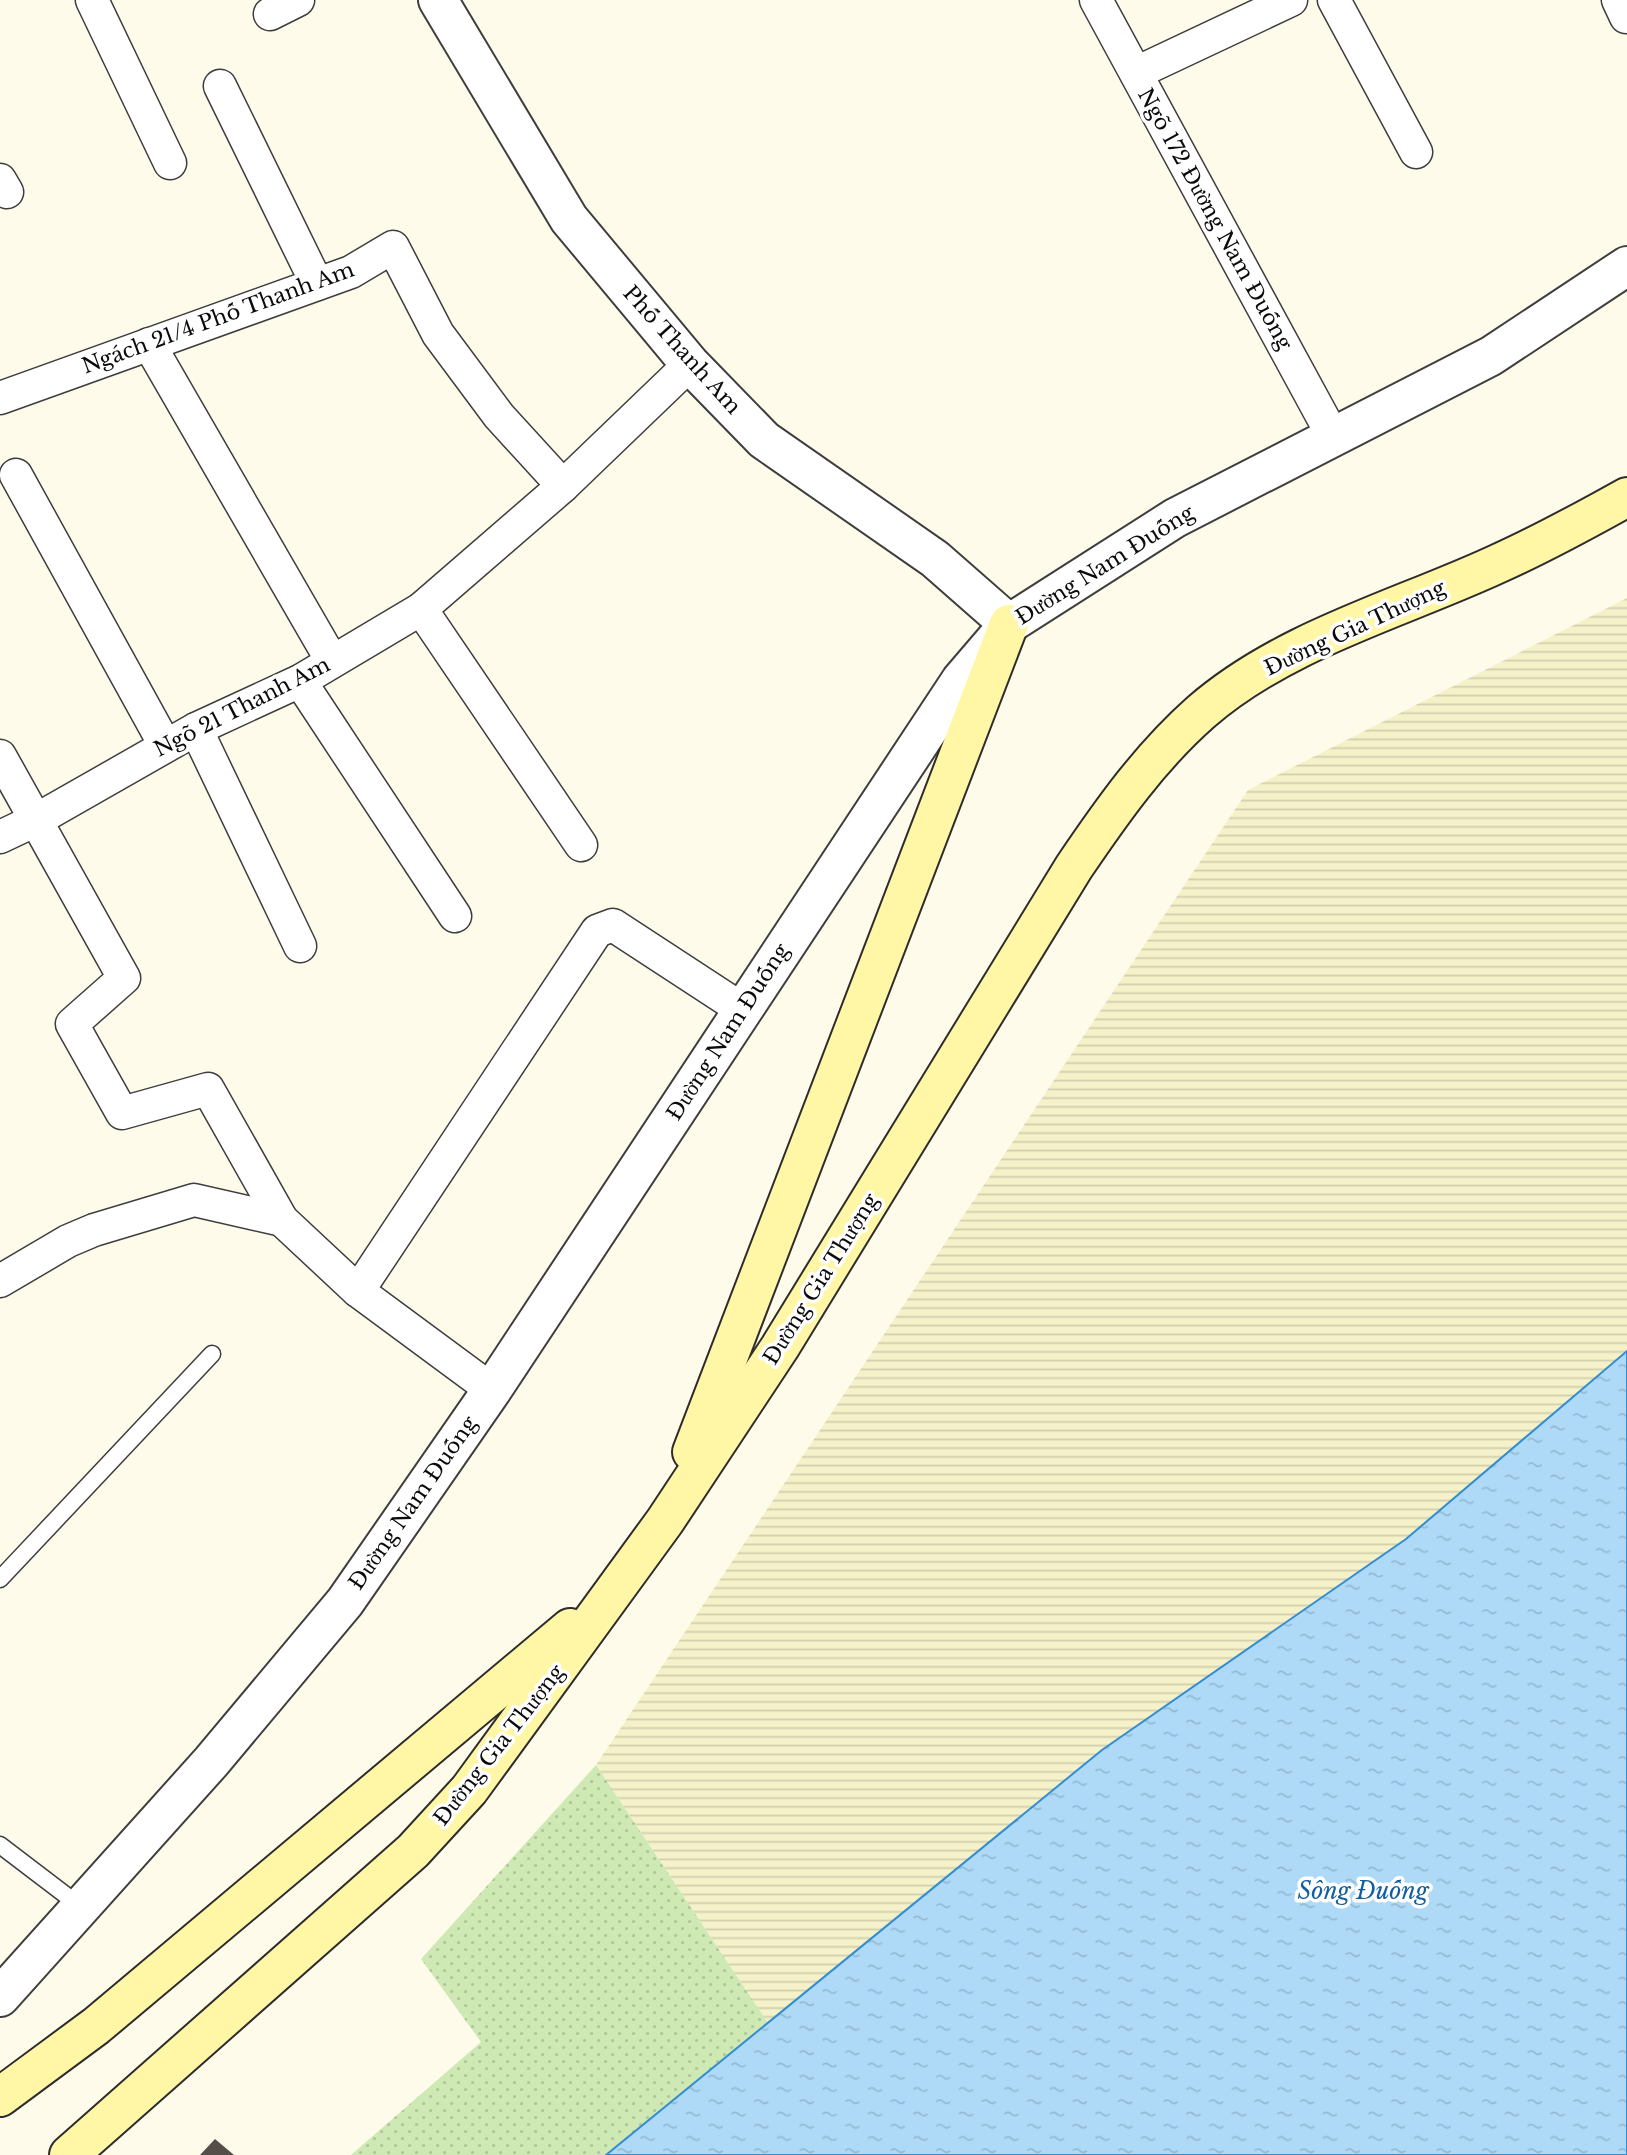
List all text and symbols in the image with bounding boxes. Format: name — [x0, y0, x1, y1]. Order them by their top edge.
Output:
street label: Ngõ 172 Đường Nam Đuống — [1132, 84, 1298, 355]
street label: Ngách 21/4 Phố Thanh Am — [78, 256, 358, 379]
street label: Phố Thanh Am — [618, 280, 747, 420]
street label: Đường Nam Đuống — [1011, 499, 1199, 630]
street label: Đường Gia Thượng — [1260, 574, 1450, 681]
street label: Ngõ 21 Thanh Am — [150, 651, 335, 763]
street label: Đường Nam Đuống — [661, 938, 795, 1125]
street label: Đường Gia Thượng — [758, 1188, 884, 1369]
street label: Đường Nam Đuống — [343, 1411, 483, 1595]
street label: Đường Gia Thượng — [428, 1659, 570, 1831]
water label: Sông Đuống — [1298, 1877, 1430, 1905]

